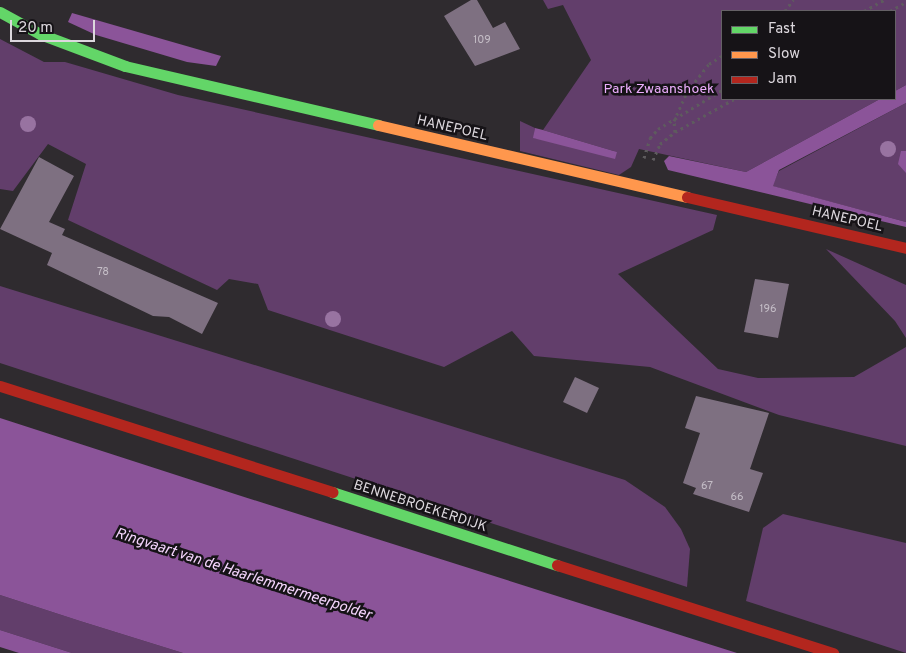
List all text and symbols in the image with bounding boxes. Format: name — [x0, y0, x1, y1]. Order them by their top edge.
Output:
scale bar — [12, 10, 98, 42]
legend — [721, 10, 896, 100]
text: 20 m — [18, 19, 53, 38]
text: Fast — [768, 20, 796, 39]
house number: 109 — [473, 33, 491, 47]
text: Slow — [768, 45, 800, 64]
text: Jam — [768, 70, 797, 89]
park label: Park Zwaanshoek — [604, 82, 714, 98]
street label: HANEPOEL — [415, 113, 489, 145]
street label: HANEPOEL — [810, 204, 884, 236]
house number: 78 — [97, 265, 109, 279]
house number: 196 — [759, 302, 777, 316]
street label: BENNEBROEKERDIJK — [351, 477, 489, 537]
house number: 67 — [701, 479, 713, 493]
house number: 66 — [730, 490, 744, 504]
water label: Ringvaart van de Haarlemmermeerpolder — [112, 525, 374, 625]

